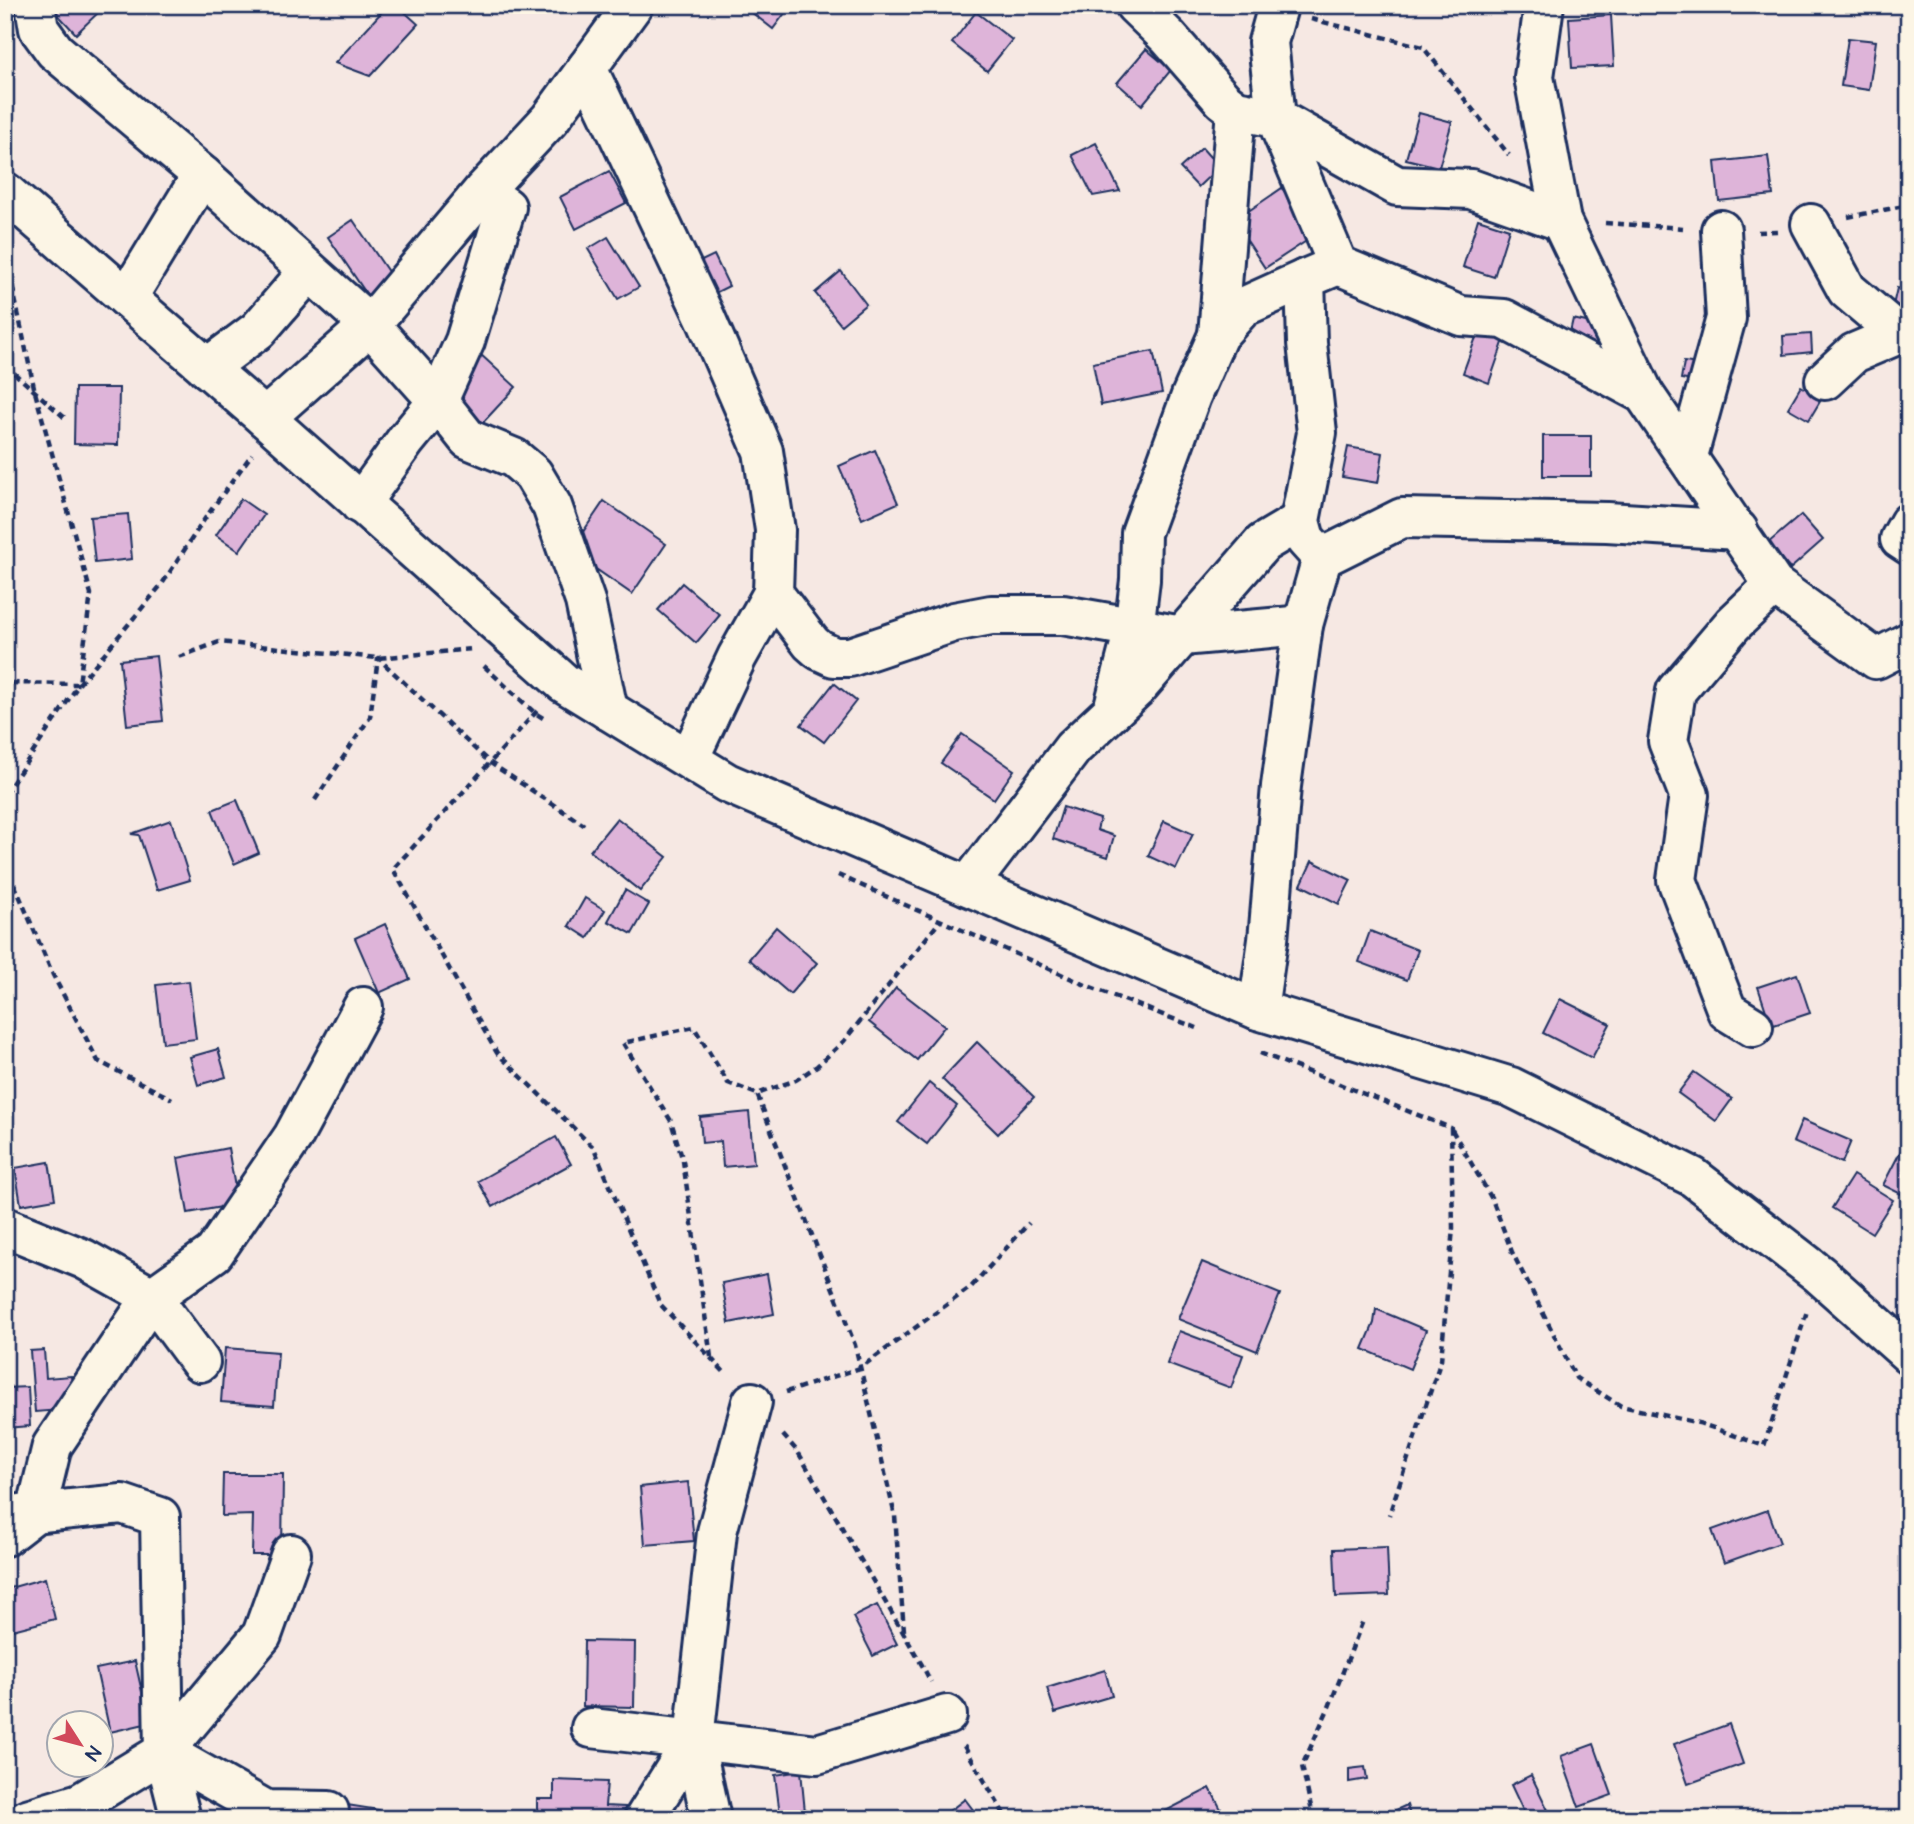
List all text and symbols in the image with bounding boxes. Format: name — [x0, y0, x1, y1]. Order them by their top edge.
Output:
north arrow — [46, 1708, 116, 1778]
text: N — [78, 1740, 107, 1766]

